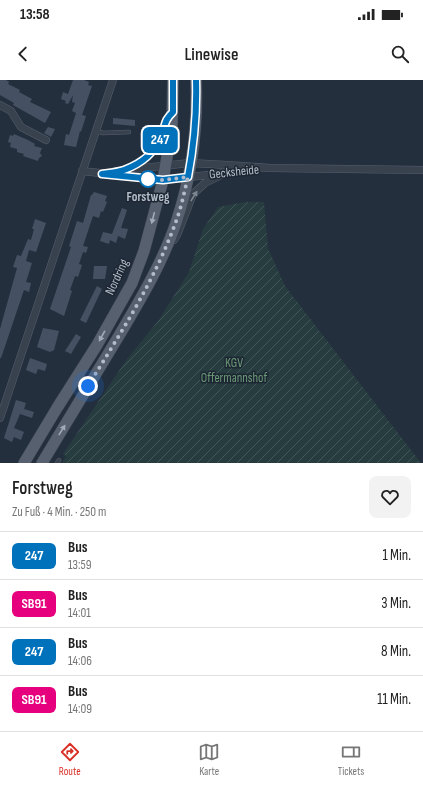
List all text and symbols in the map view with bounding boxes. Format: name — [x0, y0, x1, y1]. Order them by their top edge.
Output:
text: 13:58 — [20, 5, 50, 24]
icon: back — [12, 43, 34, 65]
icon: search — [389, 43, 411, 65]
text: Linewise — [184, 44, 239, 65]
line badge: 247 — [137, 127, 183, 153]
text: 247 — [151, 131, 169, 148]
street label: Gecksheide — [208, 161, 260, 183]
marker: Forstweg — [139, 170, 157, 188]
place label: Forstweg — [127, 189, 170, 205]
one-way arrow — [190, 191, 198, 201]
one-way arrow — [150, 212, 156, 224]
street label: Nordring — [102, 256, 132, 298]
one-way arrow — [99, 330, 105, 342]
park label: KGV Offermannshof — [201, 355, 267, 386]
your location — [78, 376, 98, 396]
one-way arrow — [59, 424, 66, 436]
button: heart — [369, 476, 411, 518]
text: Forstweg — [12, 477, 73, 500]
text: Zu Fuß · 4 Min. · 250 m — [12, 504, 106, 520]
text: Bus — [68, 538, 87, 557]
text: 1 Min. — [382, 546, 411, 565]
text: 247 — [25, 547, 43, 564]
text: 13:59 — [68, 557, 91, 573]
text: Bus — [68, 586, 87, 605]
text: 3 Min. — [381, 594, 411, 613]
text: SB91 — [21, 595, 47, 612]
text: 14:01 — [68, 605, 91, 621]
text: Bus — [68, 634, 87, 653]
text: 8 Min. — [381, 642, 411, 661]
text: 247 — [25, 643, 43, 660]
text: 14:06 — [68, 653, 92, 669]
text: Bus — [68, 682, 87, 701]
text: 11 Min. — [377, 690, 411, 709]
text: SB91 — [21, 691, 47, 708]
text: 14:09 — [68, 701, 92, 717]
tab: Route — [59, 741, 81, 778]
tab: Karte — [198, 741, 220, 778]
tab: Tickets — [338, 741, 364, 778]

